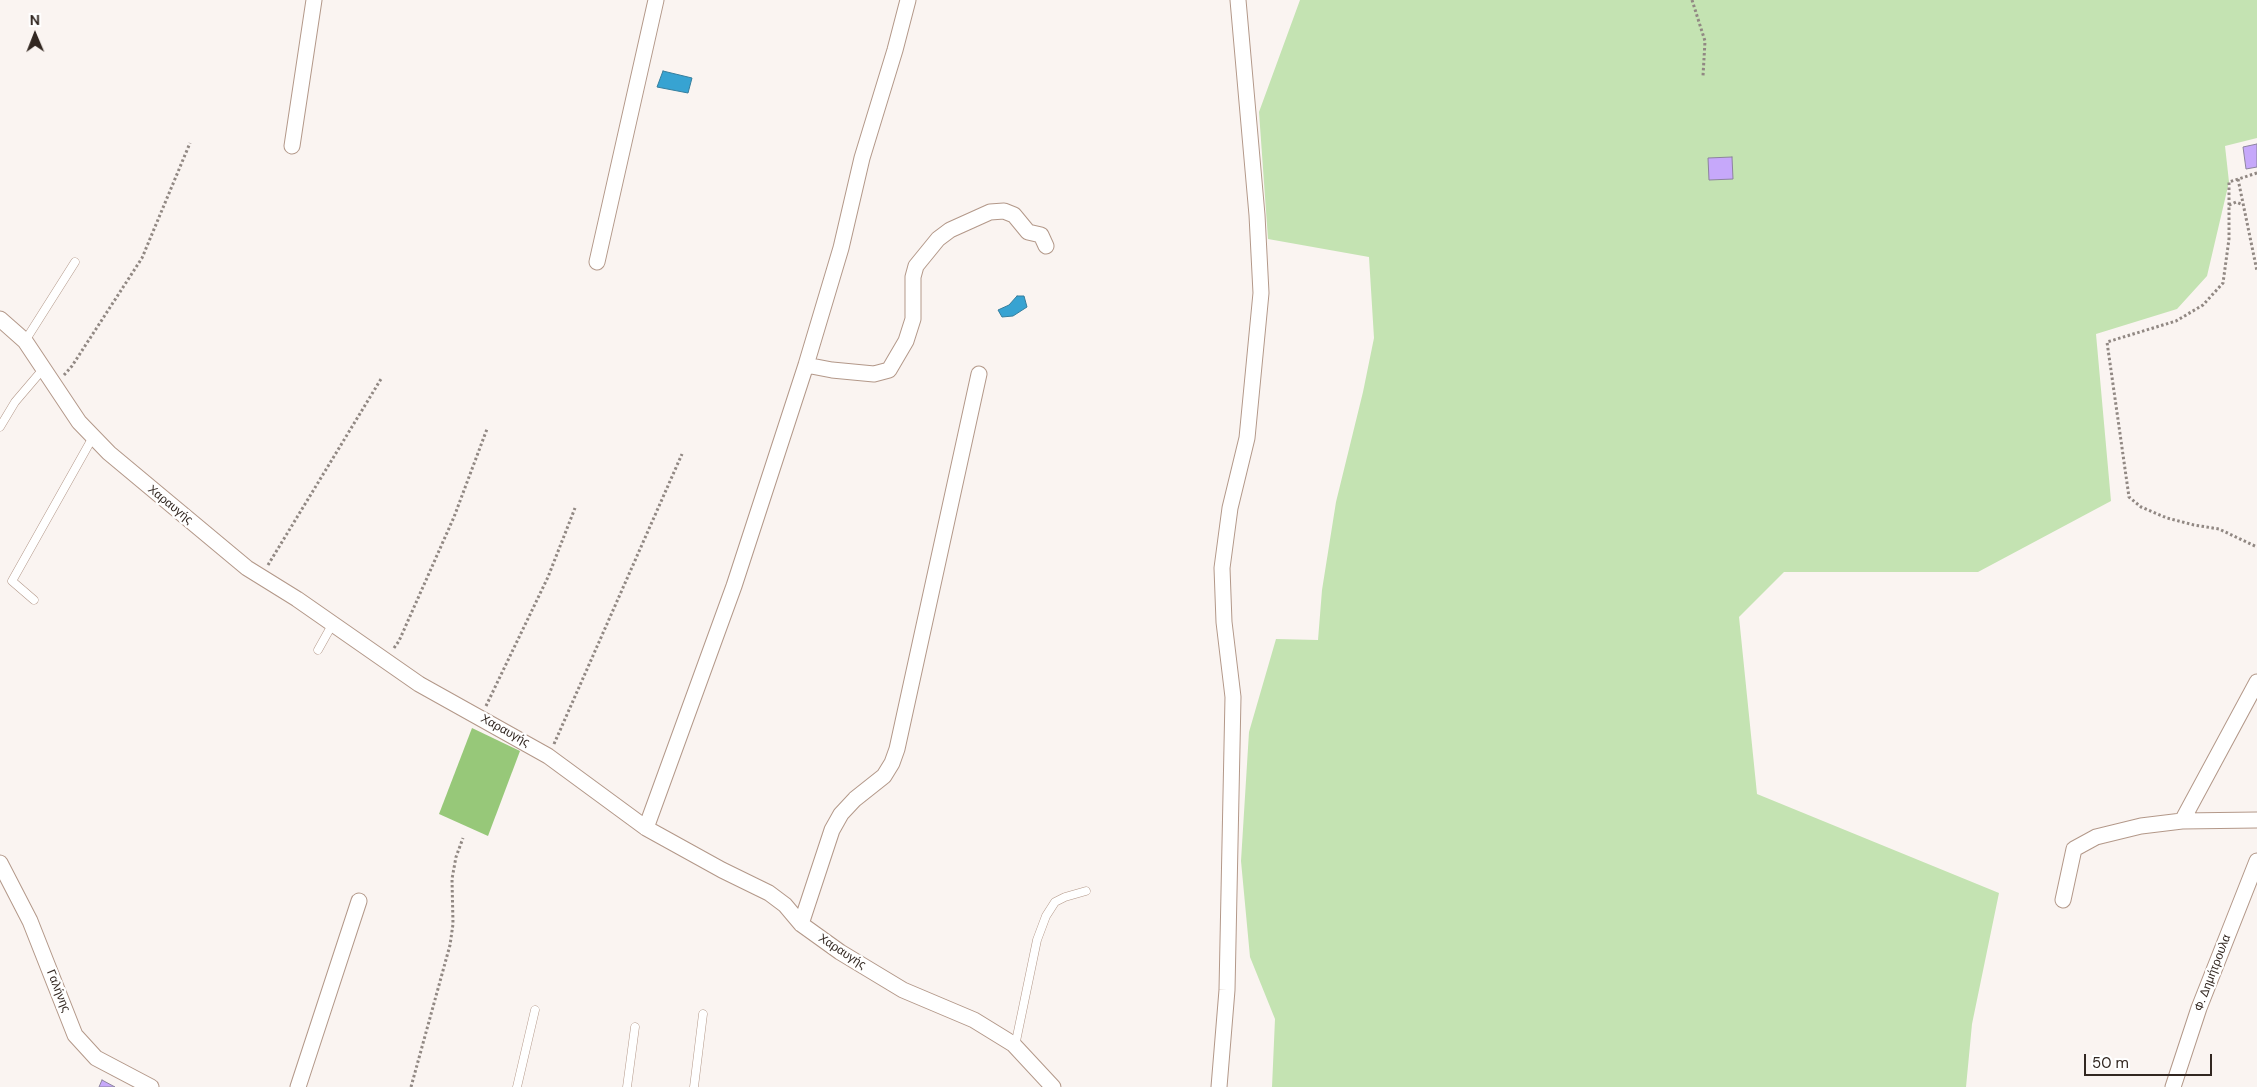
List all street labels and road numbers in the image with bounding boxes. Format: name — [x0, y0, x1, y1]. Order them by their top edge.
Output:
street label: Χαραυγής — [145, 482, 195, 528]
street label: Χαραυγής — [478, 712, 532, 750]
street label: Χαραυγής — [816, 931, 868, 973]
street label: Φ. Δημήτρουλα — [2192, 933, 2234, 1013]
street label: Γαλήνης — [43, 968, 73, 1014]

